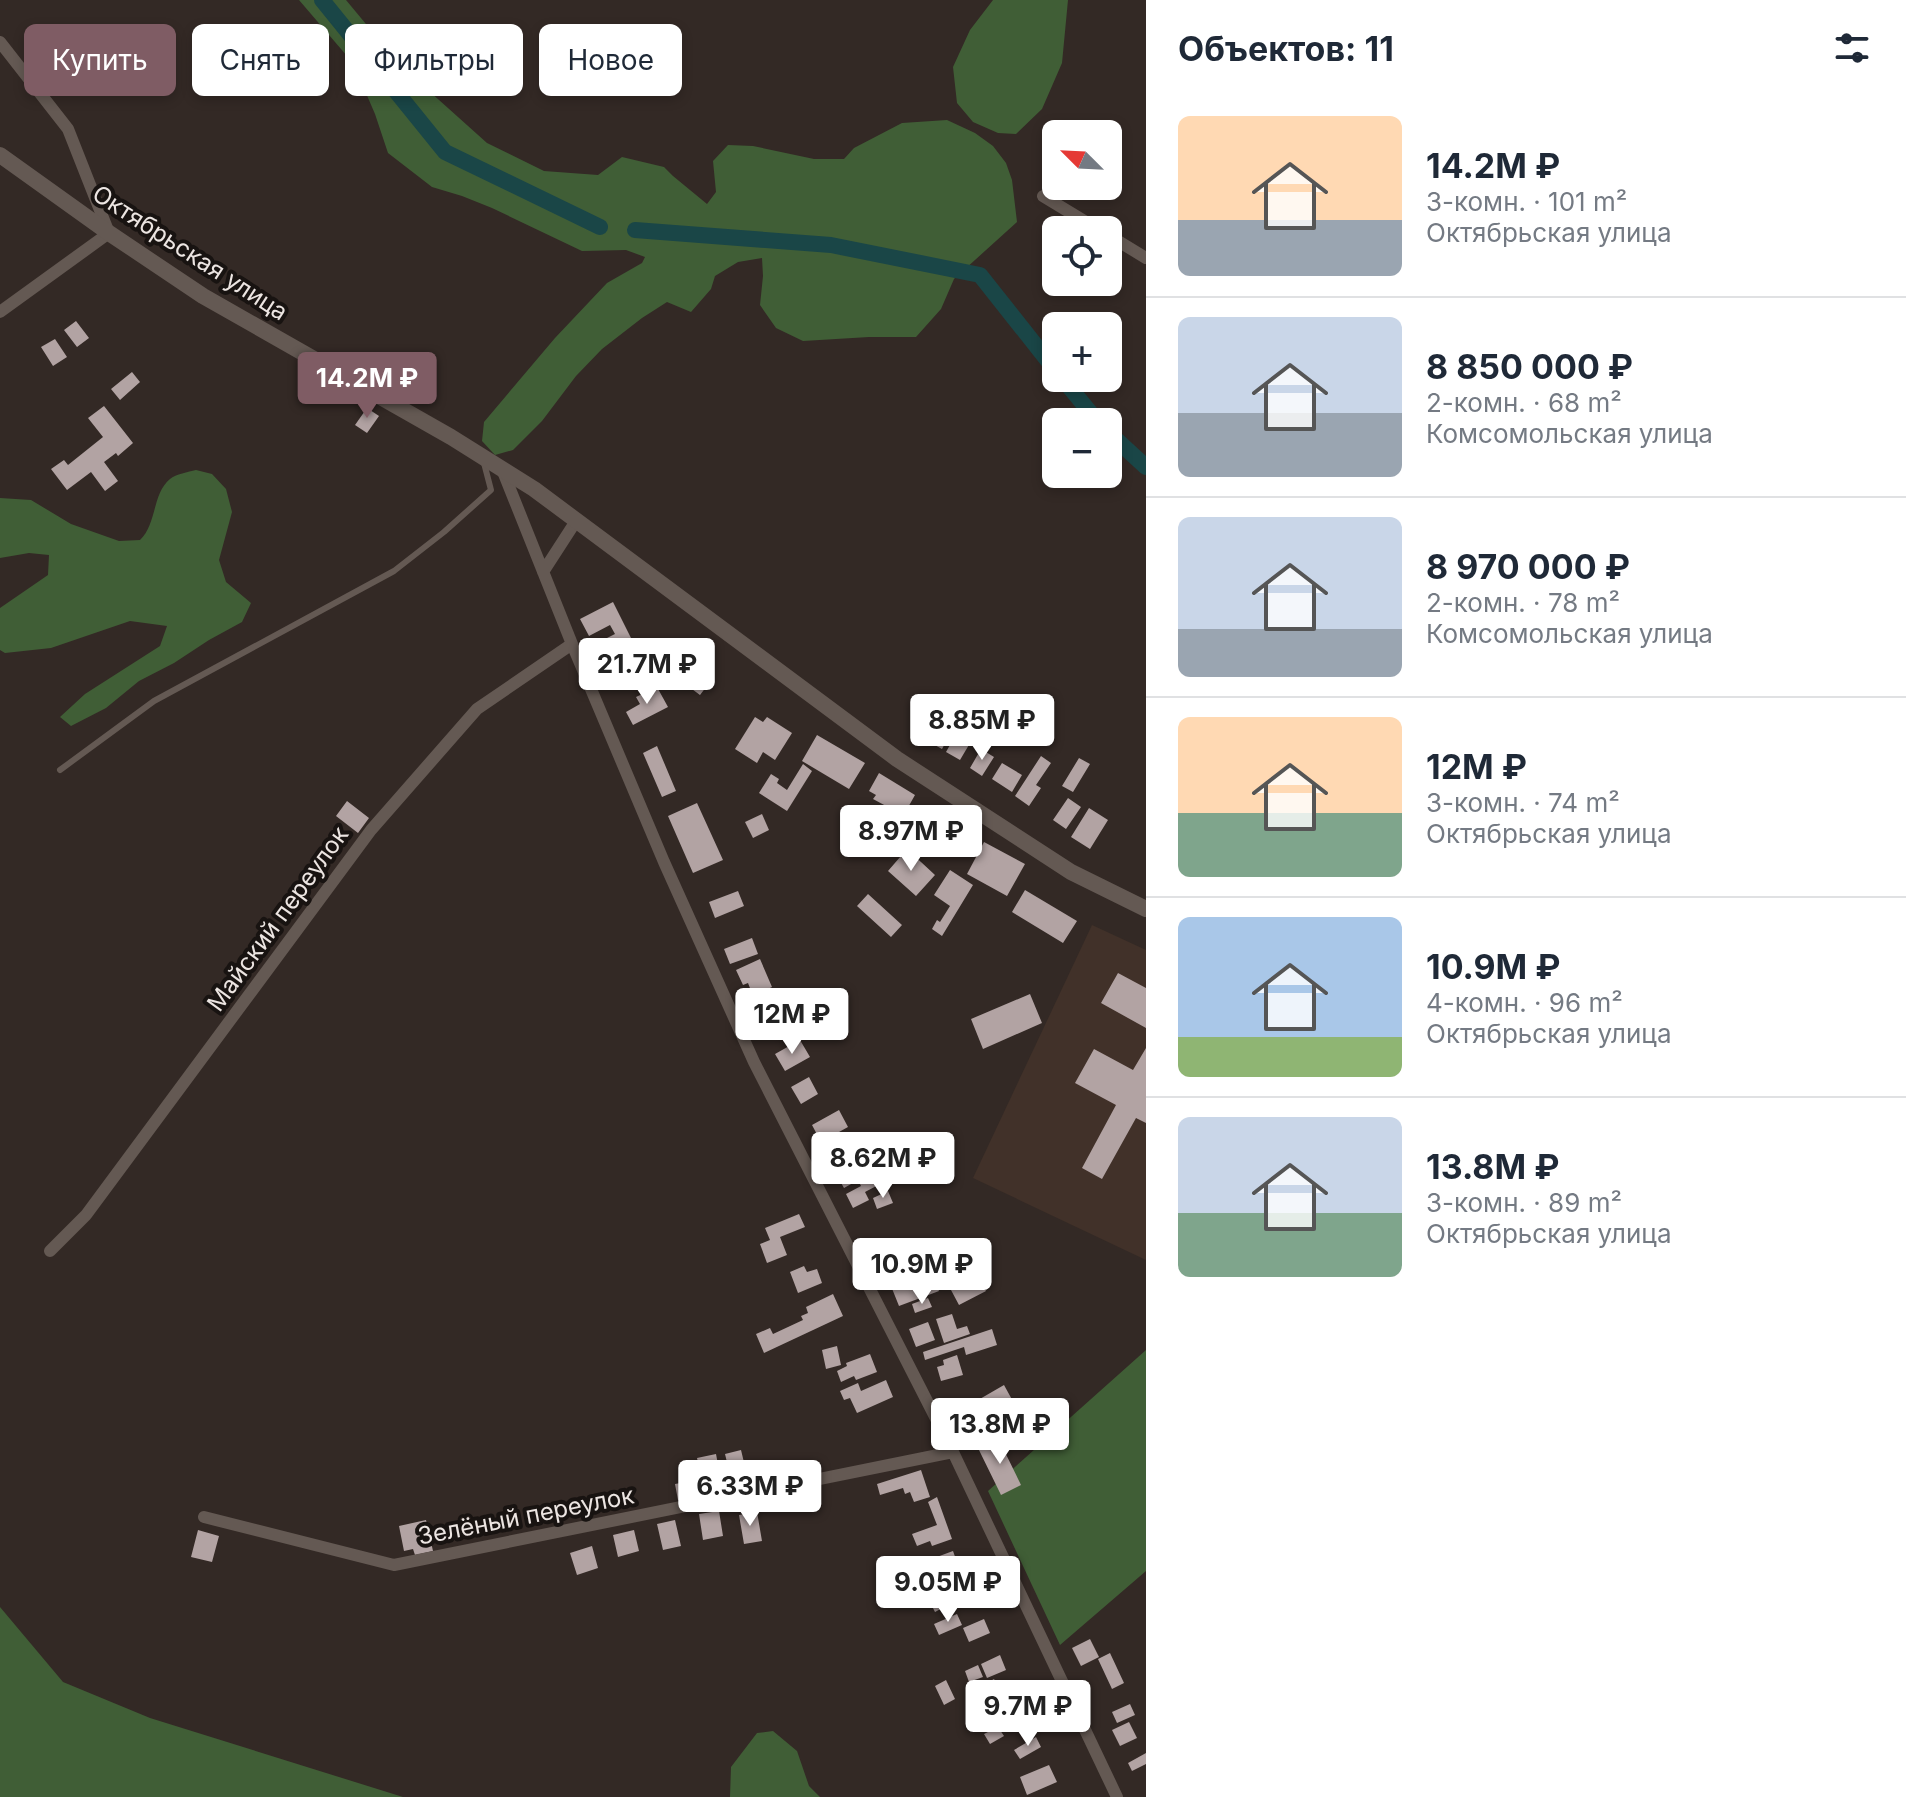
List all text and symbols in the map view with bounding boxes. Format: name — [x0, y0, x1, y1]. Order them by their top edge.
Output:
chip: Купить — [24, 24, 176, 96]
chip: Снять — [192, 24, 329, 96]
chip: Фильтры — [345, 24, 523, 96]
chip: Новое — [539, 24, 682, 96]
icon: filters — [1830, 26, 1874, 70]
text: Объектов: 11 — [1178, 28, 1394, 69]
north arrow — [1042, 120, 1122, 200]
map controls — [1042, 120, 1122, 488]
text: 14.2M ₽ — [1426, 145, 1560, 186]
icon: home — [1242, 148, 1338, 244]
street label: Октябрьская улица — [87, 179, 293, 326]
text: 3-комн. · 101 m² — [1426, 186, 1627, 217]
button: locate — [1042, 216, 1122, 296]
text: Октябрьская улица — [1426, 217, 1672, 248]
button: + — [1042, 312, 1122, 392]
text: 8 850 000 ₽ — [1426, 346, 1633, 387]
icon: home — [1242, 349, 1338, 445]
pin: 14.2M ₽ — [293, 352, 441, 420]
text: 14.2M ₽ — [316, 362, 418, 393]
text: 2-комн. · 68 m² — [1426, 387, 1622, 418]
button: − — [1042, 408, 1122, 488]
text: Комсомольская улица — [1426, 418, 1713, 449]
text: 8 970 000 ₽ — [1426, 546, 1630, 587]
icon: home — [1242, 549, 1338, 645]
text: 2-комн. · 78 m² — [1426, 587, 1620, 618]
text: Комсомольская улица — [1426, 618, 1713, 649]
pin: 21.7M ₽ — [573, 638, 721, 706]
text: 21.7M ₽ — [597, 648, 697, 679]
pin: 8.85M ₽ — [908, 694, 1056, 762]
text: 8.85M ₽ — [928, 704, 1036, 735]
text: 12M ₽ — [1426, 746, 1527, 787]
icon: home — [1242, 749, 1338, 845]
text: 3-комн. · 74 m² — [1426, 787, 1620, 818]
pin: 8.97M ₽ — [837, 805, 985, 873]
text: 8.97M ₽ — [858, 815, 964, 846]
text: Октябрьская улица — [1426, 818, 1672, 849]
street label: Майский переулок — [201, 821, 354, 1017]
text: 10.9M ₽ — [1426, 946, 1561, 987]
icon: home — [1242, 949, 1338, 1045]
text: 4-комн. · 96 m² — [1426, 987, 1623, 1018]
pin: 12M ₽ — [736, 988, 848, 1056]
text: 12M ₽ — [753, 998, 831, 1029]
text: Октябрьская улица — [1426, 1018, 1672, 1049]
pin: 8.62M ₽ — [809, 1132, 957, 1200]
text: 8.62M ₽ — [829, 1142, 937, 1173]
text: 13.8M ₽ — [1426, 1146, 1559, 1187]
icon: home — [1242, 1149, 1338, 1245]
text: 3-комн. · 89 m² — [1426, 1187, 1622, 1218]
text: Октябрьская улица — [1426, 1218, 1672, 1249]
pin: 10.9M ₽ — [848, 1238, 996, 1306]
text: 10.9M ₽ — [871, 1248, 973, 1279]
pin: 13.8M ₽ — [926, 1398, 1074, 1466]
text: 13.8M ₽ — [949, 1408, 1051, 1439]
pin: 6.33M ₽ — [676, 1460, 824, 1528]
text: 6.33M ₽ — [696, 1470, 804, 1501]
street label: Зелёный переулок — [415, 1480, 636, 1551]
pin: 9.05M ₽ — [874, 1556, 1022, 1624]
text: 9.05M ₽ — [894, 1566, 1002, 1597]
pin: 9.7M ₽ — [963, 1680, 1093, 1748]
text: 9.7M ₽ — [984, 1690, 1072, 1721]

